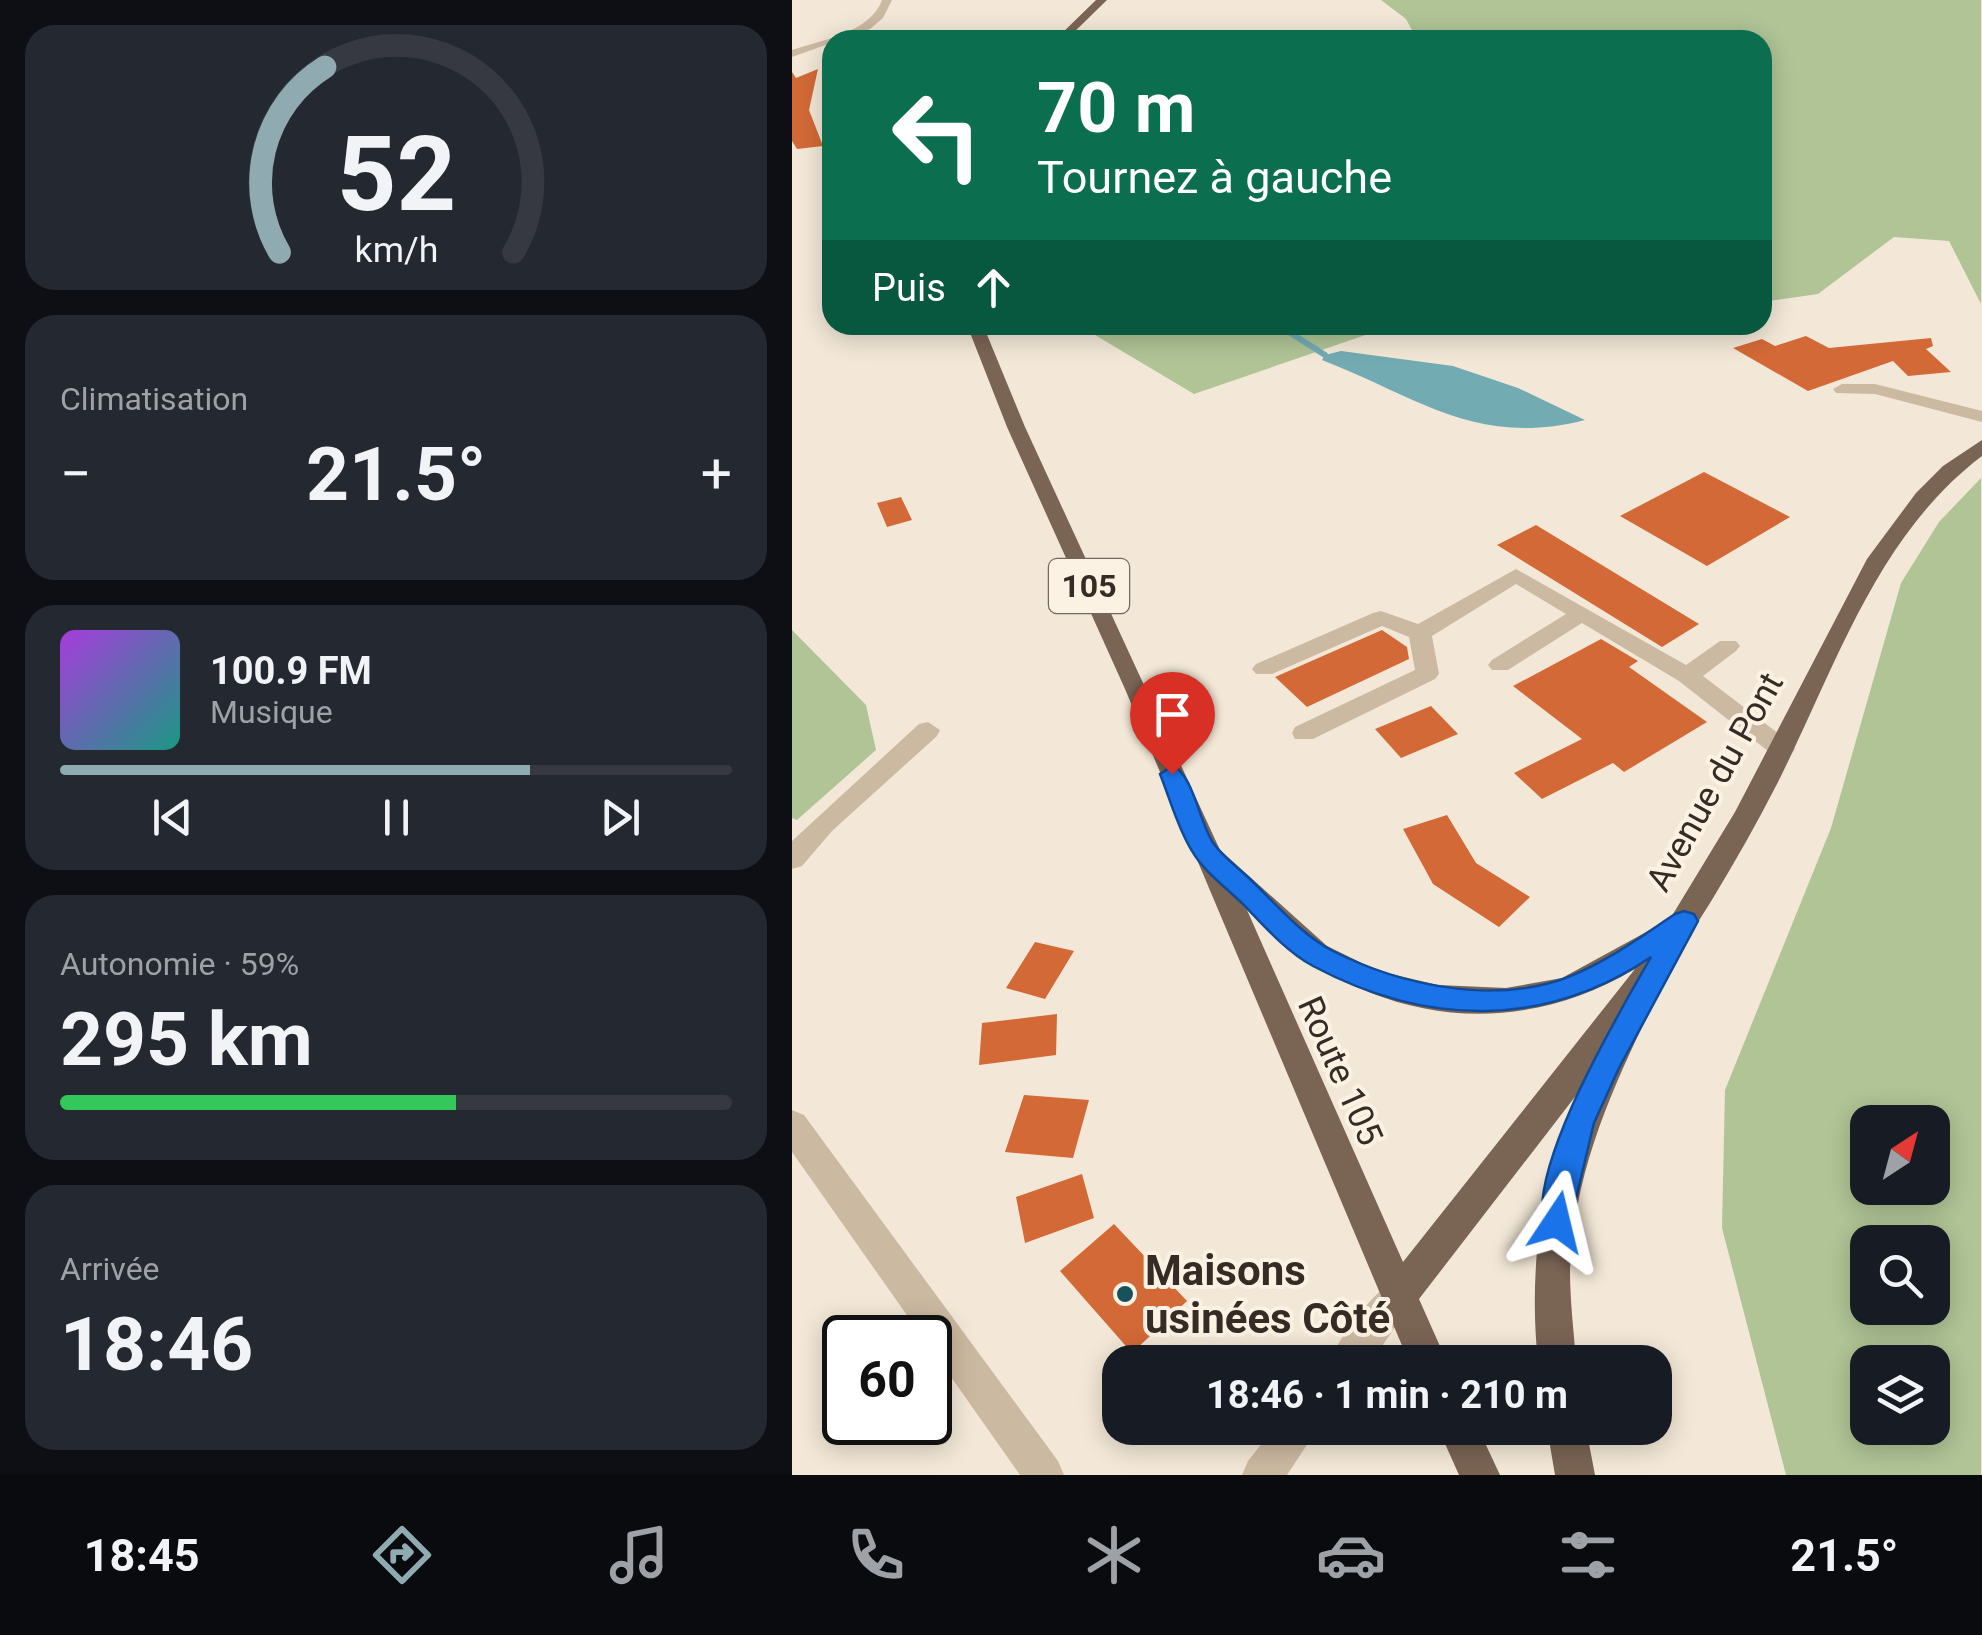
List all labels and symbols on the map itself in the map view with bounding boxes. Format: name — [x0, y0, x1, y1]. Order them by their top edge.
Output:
road number: 105 — [1049, 559, 1129, 613]
street label: Avenue du Pont — [1638, 666, 1792, 898]
pin — [1130, 672, 1215, 775]
street label: Route 105 — [1289, 990, 1391, 1152]
north arrow — [1850, 1105, 1950, 1205]
position arrow — [1505, 1170, 1609, 1274]
place label: Maisons usinées Côté — [1145, 1246, 1390, 1343]
marker: Maisons usinées Côté — [1114, 1283, 1136, 1305]
speed limit sign: 60 — [822, 1315, 952, 1445]

